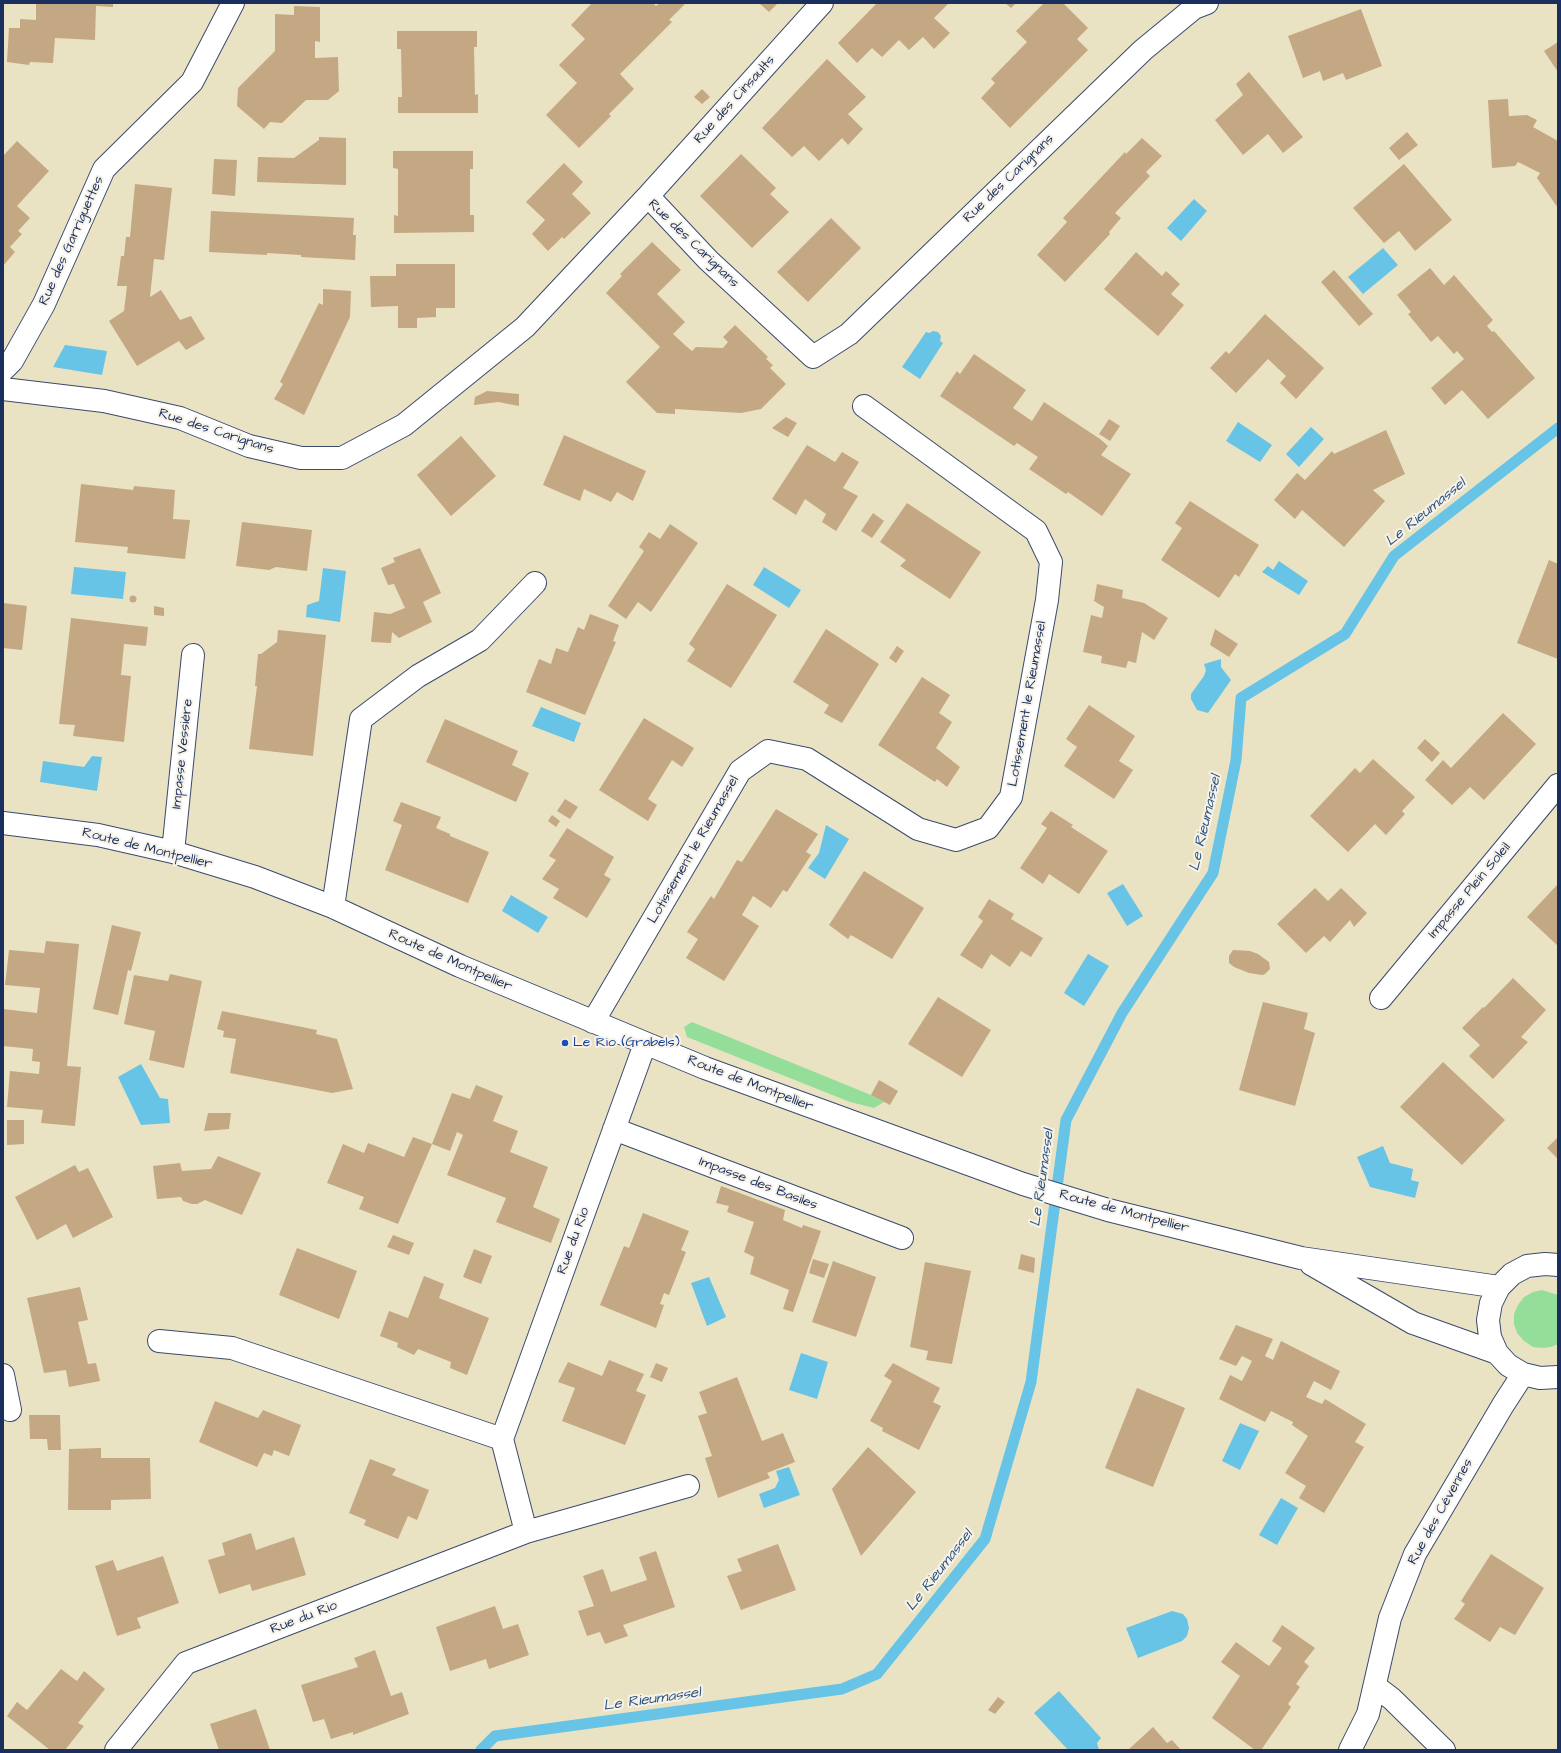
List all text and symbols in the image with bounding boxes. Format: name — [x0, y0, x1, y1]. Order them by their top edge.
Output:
street label: Rue des Cinsaults — [691, 52, 779, 148]
street label: Rue des Carignans — [960, 131, 1058, 227]
street label: Rue des Garriguettes — [36, 174, 108, 308]
street label: Rue des Carignans — [644, 196, 742, 292]
street label: Rue des Carignans — [156, 405, 276, 459]
water label: Le Rieumassel — [1382, 475, 1470, 551]
street label: Lotissement le Rieumassel — [1005, 620, 1051, 788]
street label: Impasse Vessière — [169, 698, 197, 810]
street label: Lotissement le Rieumassel — [645, 773, 743, 927]
water label: Le Rieumassel — [1186, 773, 1226, 873]
street label: Route de Montpellier — [80, 825, 214, 873]
street label: Impasse Plein Soleil — [1425, 840, 1515, 942]
street label: Route de Montpellier — [386, 926, 514, 996]
place label: Le Rio (Grabels) — [573, 1035, 680, 1051]
marker: Le Rio (Grabels) — [560, 1038, 570, 1048]
street label: Route de Montpellier — [685, 1052, 815, 1116]
water label: Le Rieumassel — [1027, 1128, 1059, 1228]
street label: Impasse des Basiles — [696, 1154, 820, 1214]
street label: Route de Montpellier — [1057, 1187, 1191, 1237]
street label: Rue du Rio — [554, 1205, 594, 1277]
street label: Rue des Cévennes — [1405, 1456, 1477, 1568]
water label: Le Rieumassel — [903, 1527, 977, 1615]
street label: Rue du Rio — [268, 1598, 340, 1638]
water label: Le Rieumassel — [602, 1684, 702, 1716]

